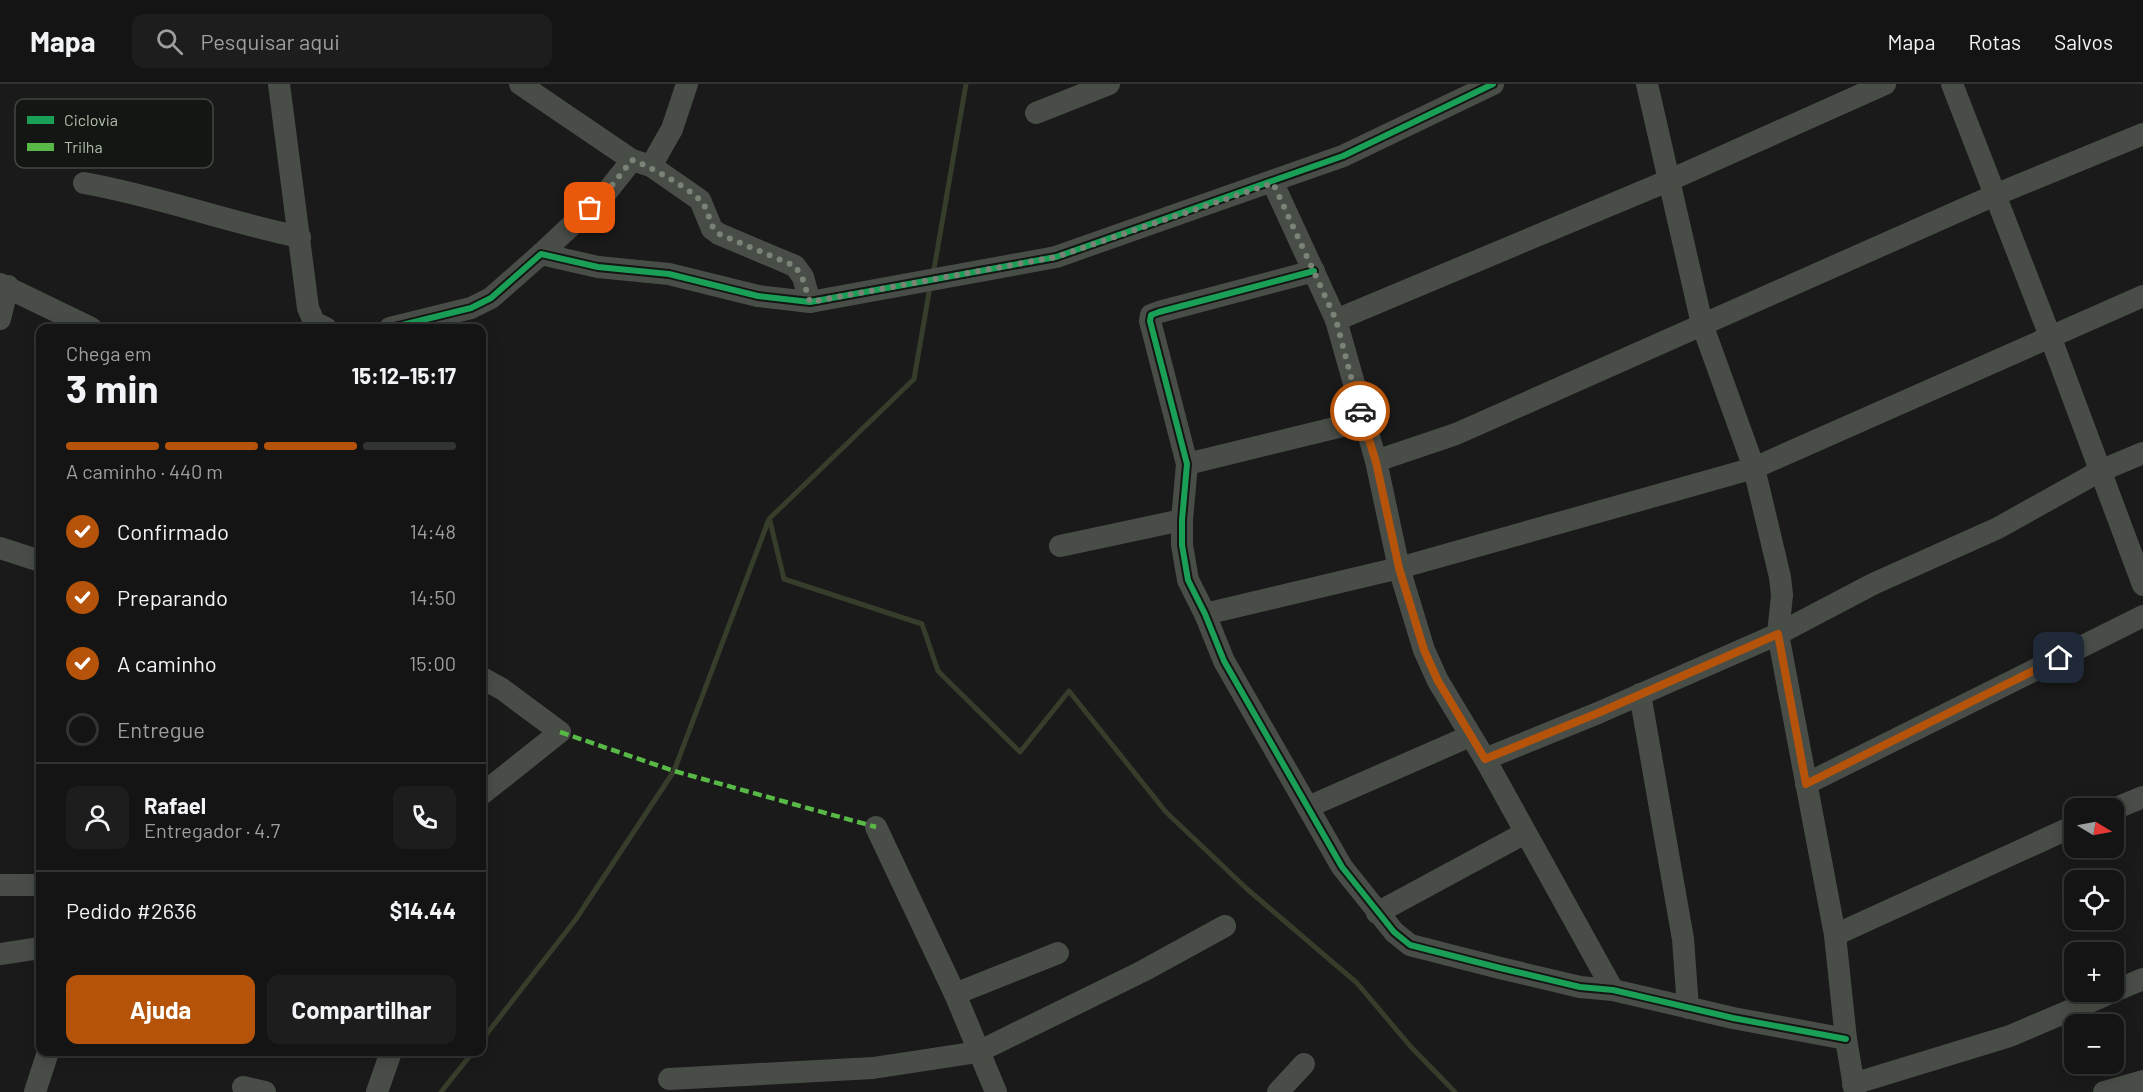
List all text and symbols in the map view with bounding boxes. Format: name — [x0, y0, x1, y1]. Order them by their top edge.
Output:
search box — [132, 14, 552, 68]
text: Mapa — [30, 24, 96, 58]
icon: search — [153, 25, 186, 58]
text: Pesquisar aqui — [201, 28, 340, 54]
text: Mapa — [1887, 29, 1935, 54]
text: Rotas — [1968, 29, 2021, 54]
text: Salvos — [2054, 29, 2113, 54]
legend — [15, 99, 213, 168]
text: Ciclovia — [64, 110, 118, 129]
text: Trilha — [64, 137, 103, 156]
pin — [564, 182, 615, 233]
icon: bag — [573, 191, 606, 224]
text: Chega em — [66, 341, 152, 365]
text: 15:12–15:17 — [351, 362, 456, 388]
text: 3 min — [66, 364, 159, 411]
courier — [1330, 381, 1390, 441]
icon: car — [1344, 395, 1377, 428]
text: A caminho · 440 m — [66, 459, 223, 483]
icon: check — [66, 515, 99, 548]
text: Confirmado — [117, 518, 229, 544]
text: 14:48 — [410, 519, 456, 543]
icon: check — [66, 581, 99, 614]
text: Preparando — [117, 584, 228, 610]
text: 14:50 — [410, 585, 456, 609]
pin — [2033, 632, 2084, 683]
icon: home — [2042, 641, 2075, 674]
icon: check — [66, 647, 99, 680]
text: A caminho — [117, 650, 217, 676]
text: 15:00 — [409, 651, 456, 675]
text: Entregue — [117, 716, 205, 742]
button: person — [66, 786, 129, 849]
button: phone — [393, 786, 456, 849]
text: Rafael — [144, 792, 206, 818]
north arrow — [2064, 798, 2124, 858]
map controls — [2064, 798, 2124, 1074]
text: Entregador · 4.7 — [144, 818, 280, 842]
button: locate — [2064, 870, 2124, 930]
text: Pedido #2636 — [66, 897, 197, 923]
text: $14.44 — [390, 897, 456, 923]
button: + — [2064, 942, 2124, 1002]
button: Ajuda — [66, 975, 255, 1044]
button: Compartilhar — [267, 975, 456, 1044]
button: − — [2064, 1014, 2124, 1074]

